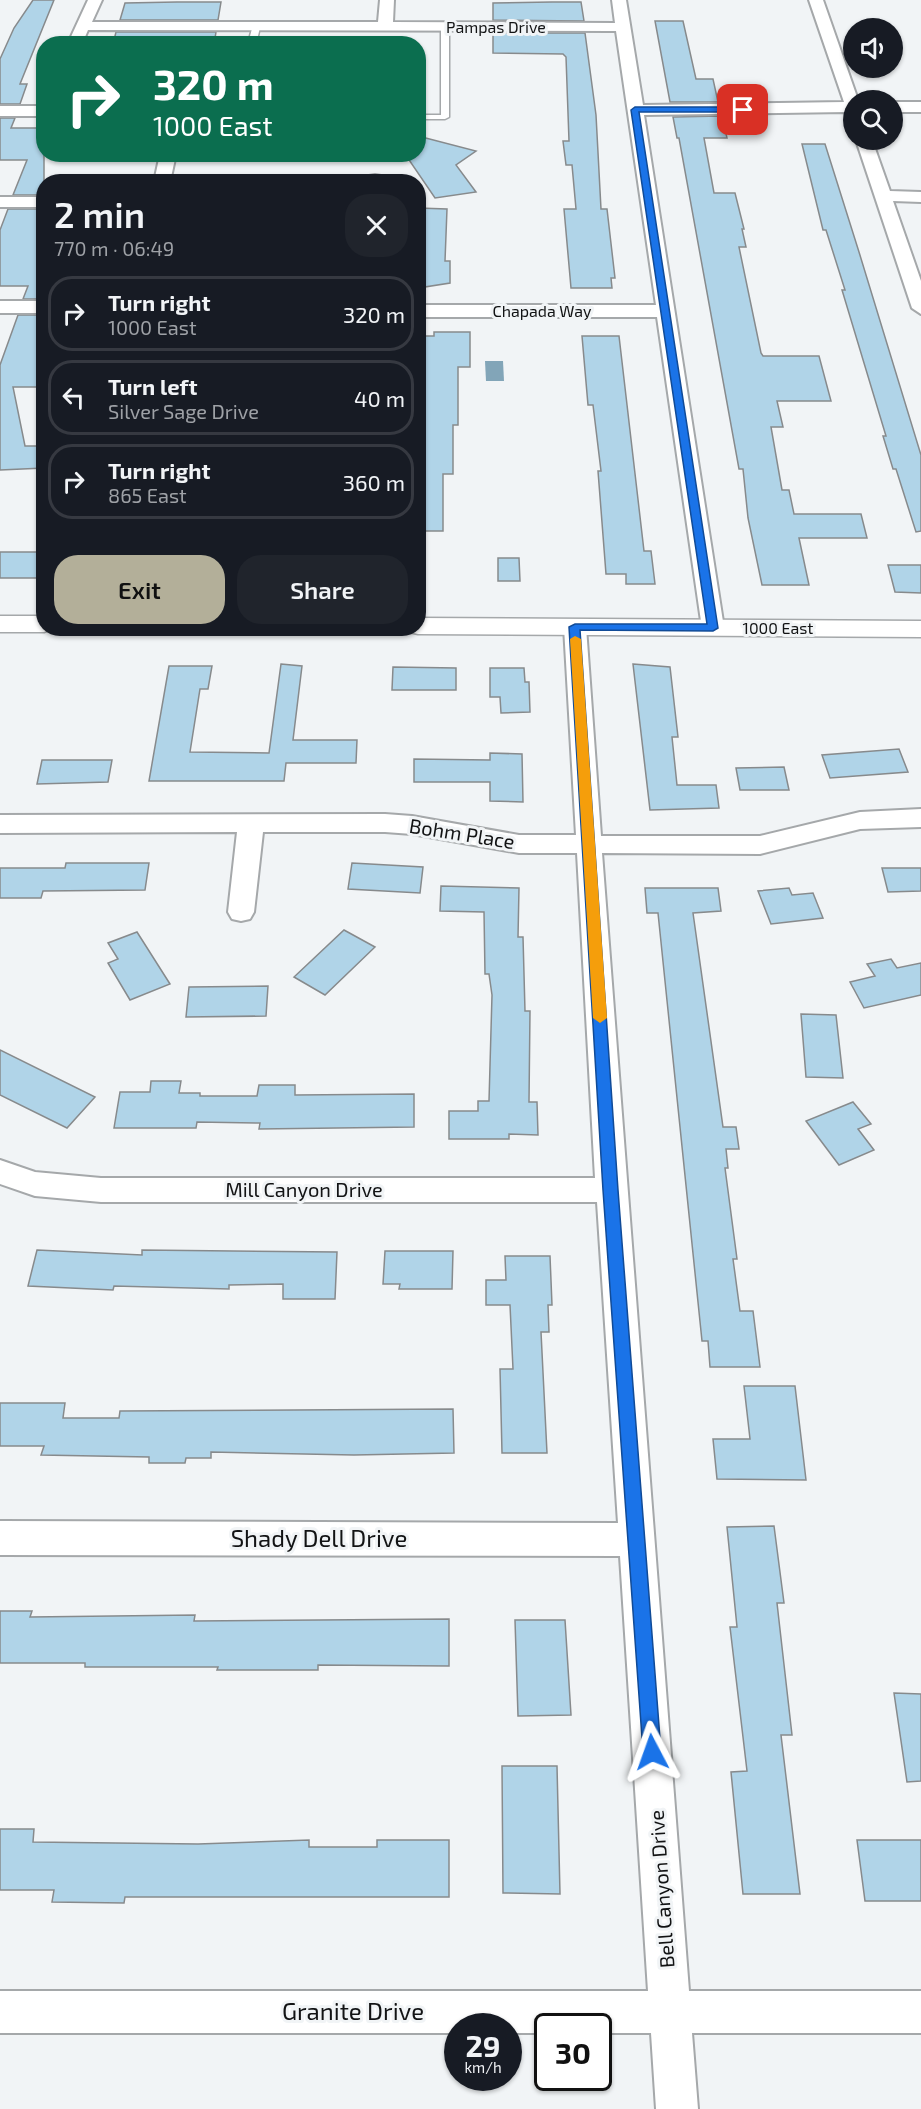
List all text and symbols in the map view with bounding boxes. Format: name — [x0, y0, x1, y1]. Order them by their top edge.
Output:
street label: Pampas Drive — [446, 17, 546, 36]
map controls — [843, 18, 903, 150]
button: sound — [843, 18, 903, 78]
text: 320 m — [153, 58, 274, 108]
icon: right — [54, 60, 132, 138]
pin — [717, 84, 768, 135]
button: search — [843, 90, 903, 150]
icon: arrive — [726, 93, 759, 126]
text: 1000 East — [153, 109, 273, 141]
text: 2 min — [54, 192, 145, 235]
button: close — [345, 194, 408, 257]
text: 770 m · 06:49 — [54, 236, 174, 260]
text: Turn right — [108, 289, 210, 315]
icon: right — [57, 297, 90, 330]
text: 320 m — [343, 301, 405, 327]
street label: Chapada Way — [493, 301, 592, 320]
text: 1000 East — [108, 315, 197, 339]
text: Turn left — [108, 373, 197, 399]
icon: left — [57, 381, 90, 414]
text: 40 m — [354, 385, 405, 411]
text: Silver Sage Drive — [108, 399, 259, 423]
text: Turn right — [108, 457, 210, 483]
icon: right — [57, 465, 90, 498]
text: 360 m — [343, 469, 405, 495]
text: 865 East — [108, 483, 187, 507]
button: Exit — [54, 555, 225, 624]
button: Share — [237, 555, 408, 624]
street label: 1000 East — [743, 618, 813, 637]
street label: Bohm Place — [408, 813, 517, 853]
street label: Mill Canyon Drive — [225, 1177, 383, 1201]
street label: Shady Dell Drive — [231, 1523, 407, 1552]
position arrow — [620, 1720, 684, 1784]
street label: Bell Canyon Drive — [644, 1809, 678, 1969]
street label: Granite Drive — [282, 1996, 424, 2025]
speed limit sign: 30 — [534, 2013, 612, 2091]
text: 29 — [465, 2027, 501, 2063]
text: km/h — [464, 2058, 502, 2076]

